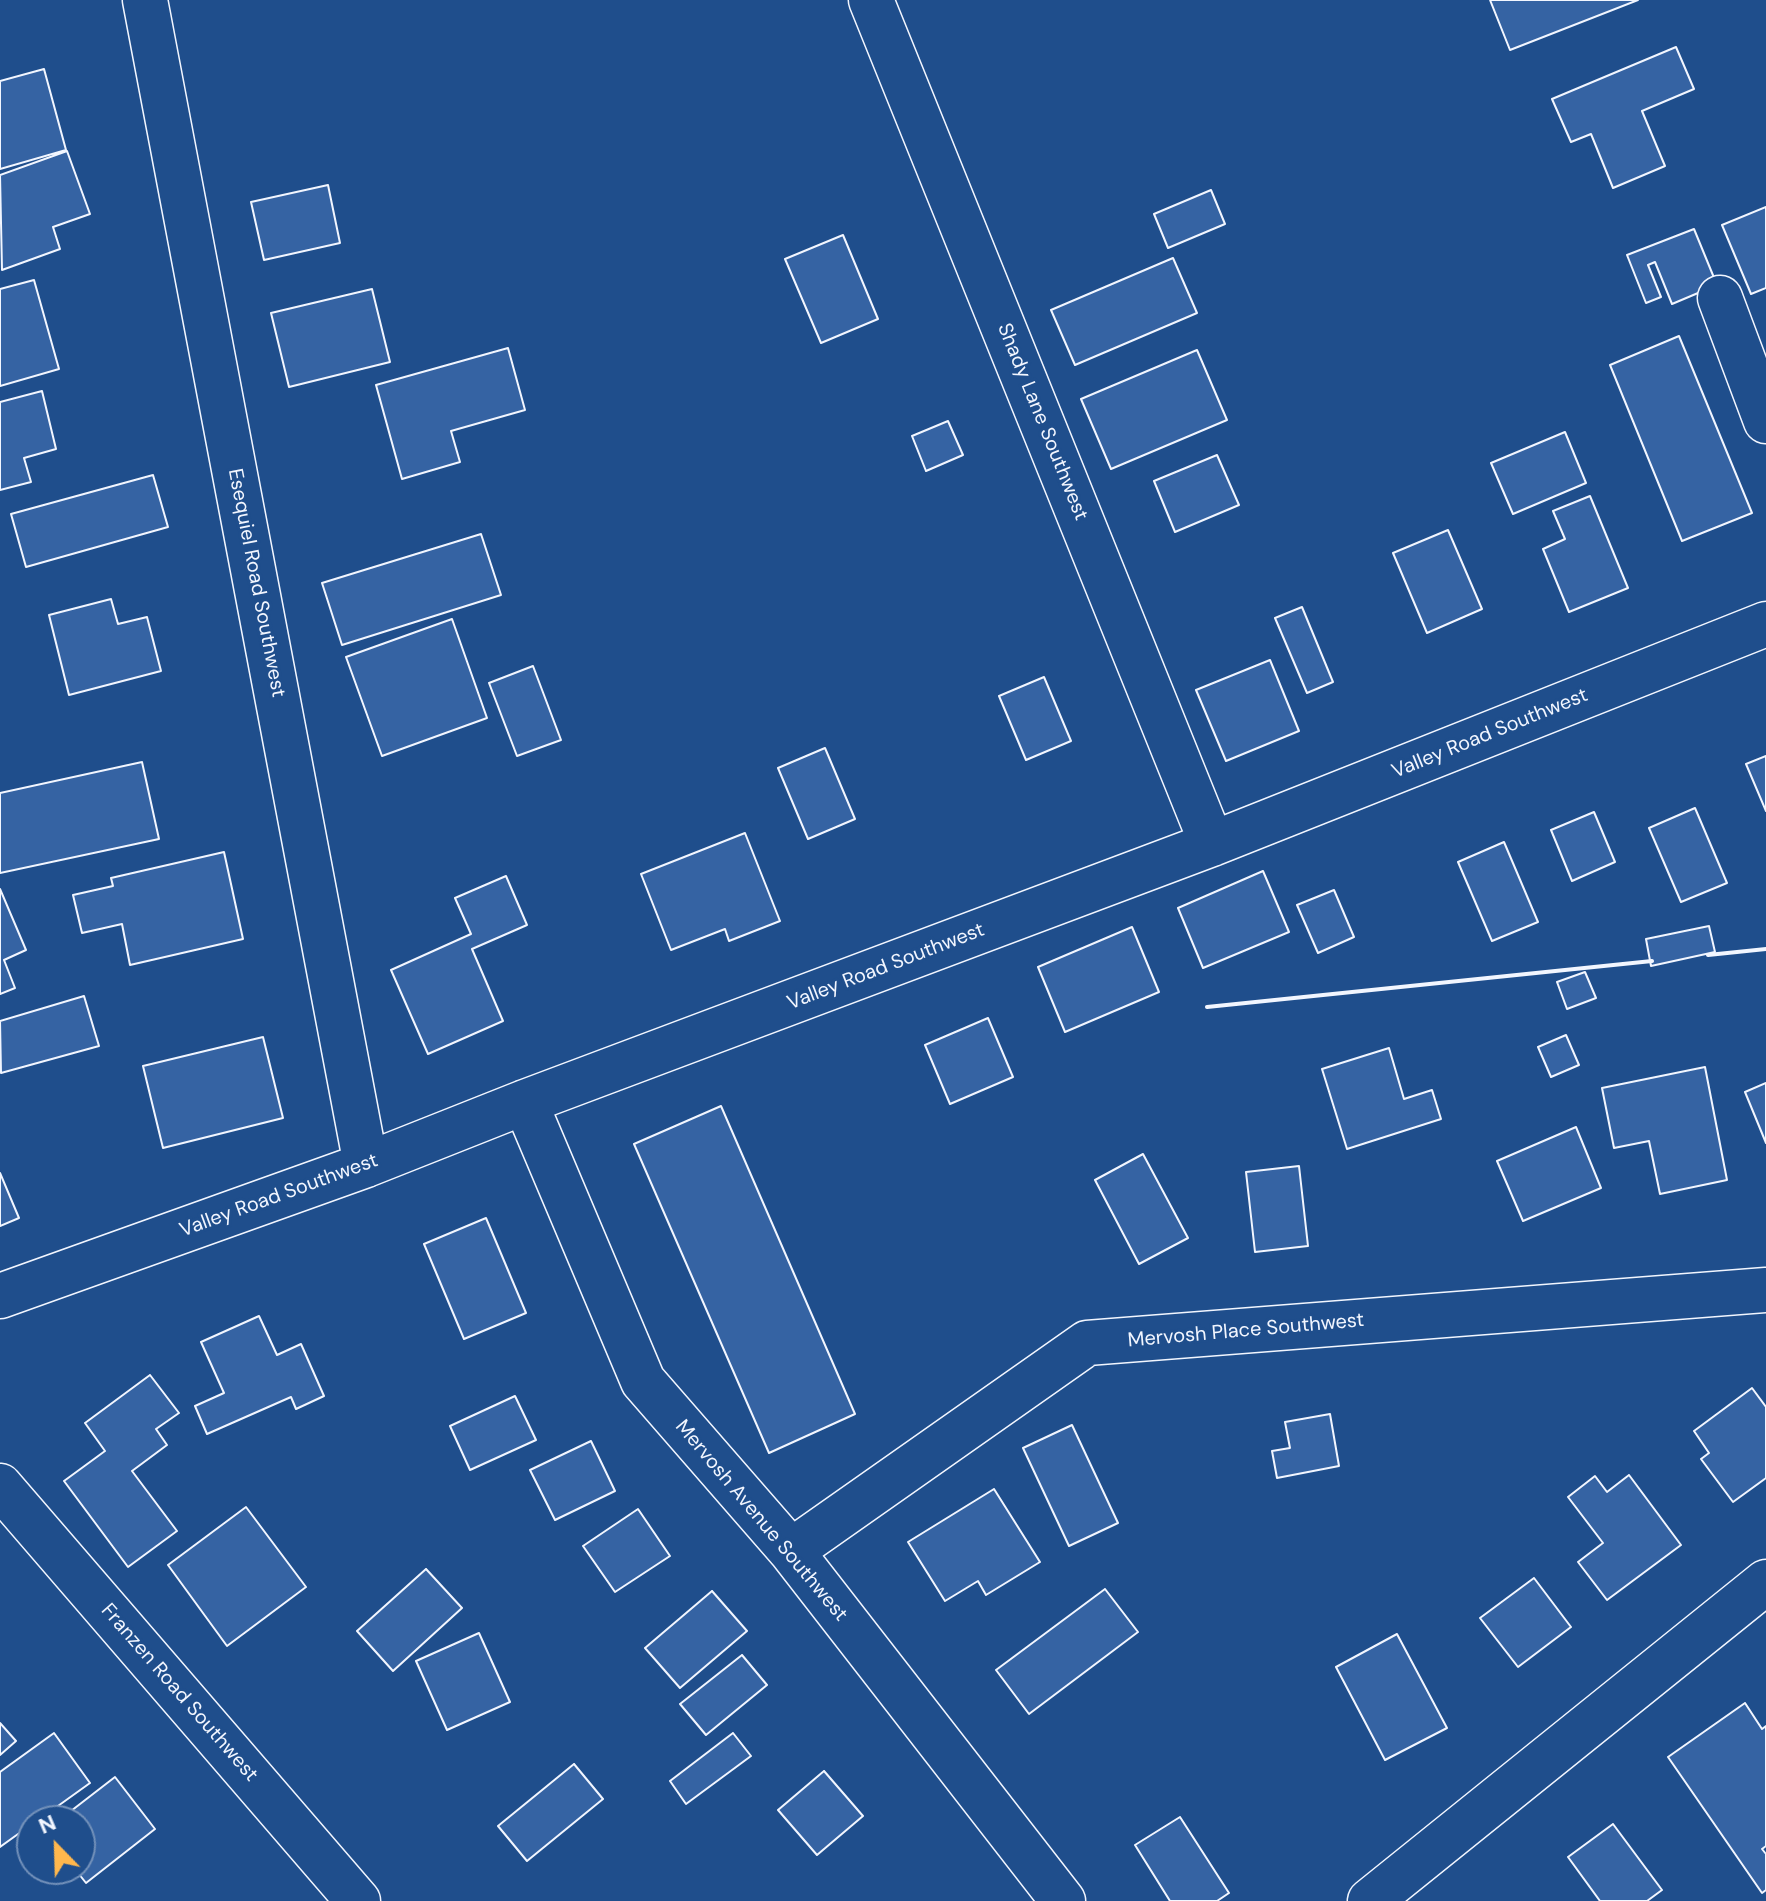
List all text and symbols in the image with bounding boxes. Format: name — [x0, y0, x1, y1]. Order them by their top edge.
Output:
street label: Shady Lane Southwest — [991, 320, 1093, 524]
street label: Esequiel Road Southwest — [222, 467, 290, 699]
street label: Valley Road Southwest — [1388, 684, 1592, 784]
street label: Valley Road Southwest — [784, 918, 988, 1016]
street label: Valley Road Southwest — [177, 1149, 381, 1243]
street label: Mervosh Place Southwest — [1127, 1309, 1365, 1353]
street label: Mervosh Avenue Southwest — [670, 1415, 852, 1627]
street label: Franzen Road Southwest — [95, 1599, 263, 1787]
north arrow — [16, 1805, 96, 1885]
text: N — [34, 1808, 60, 1841]

